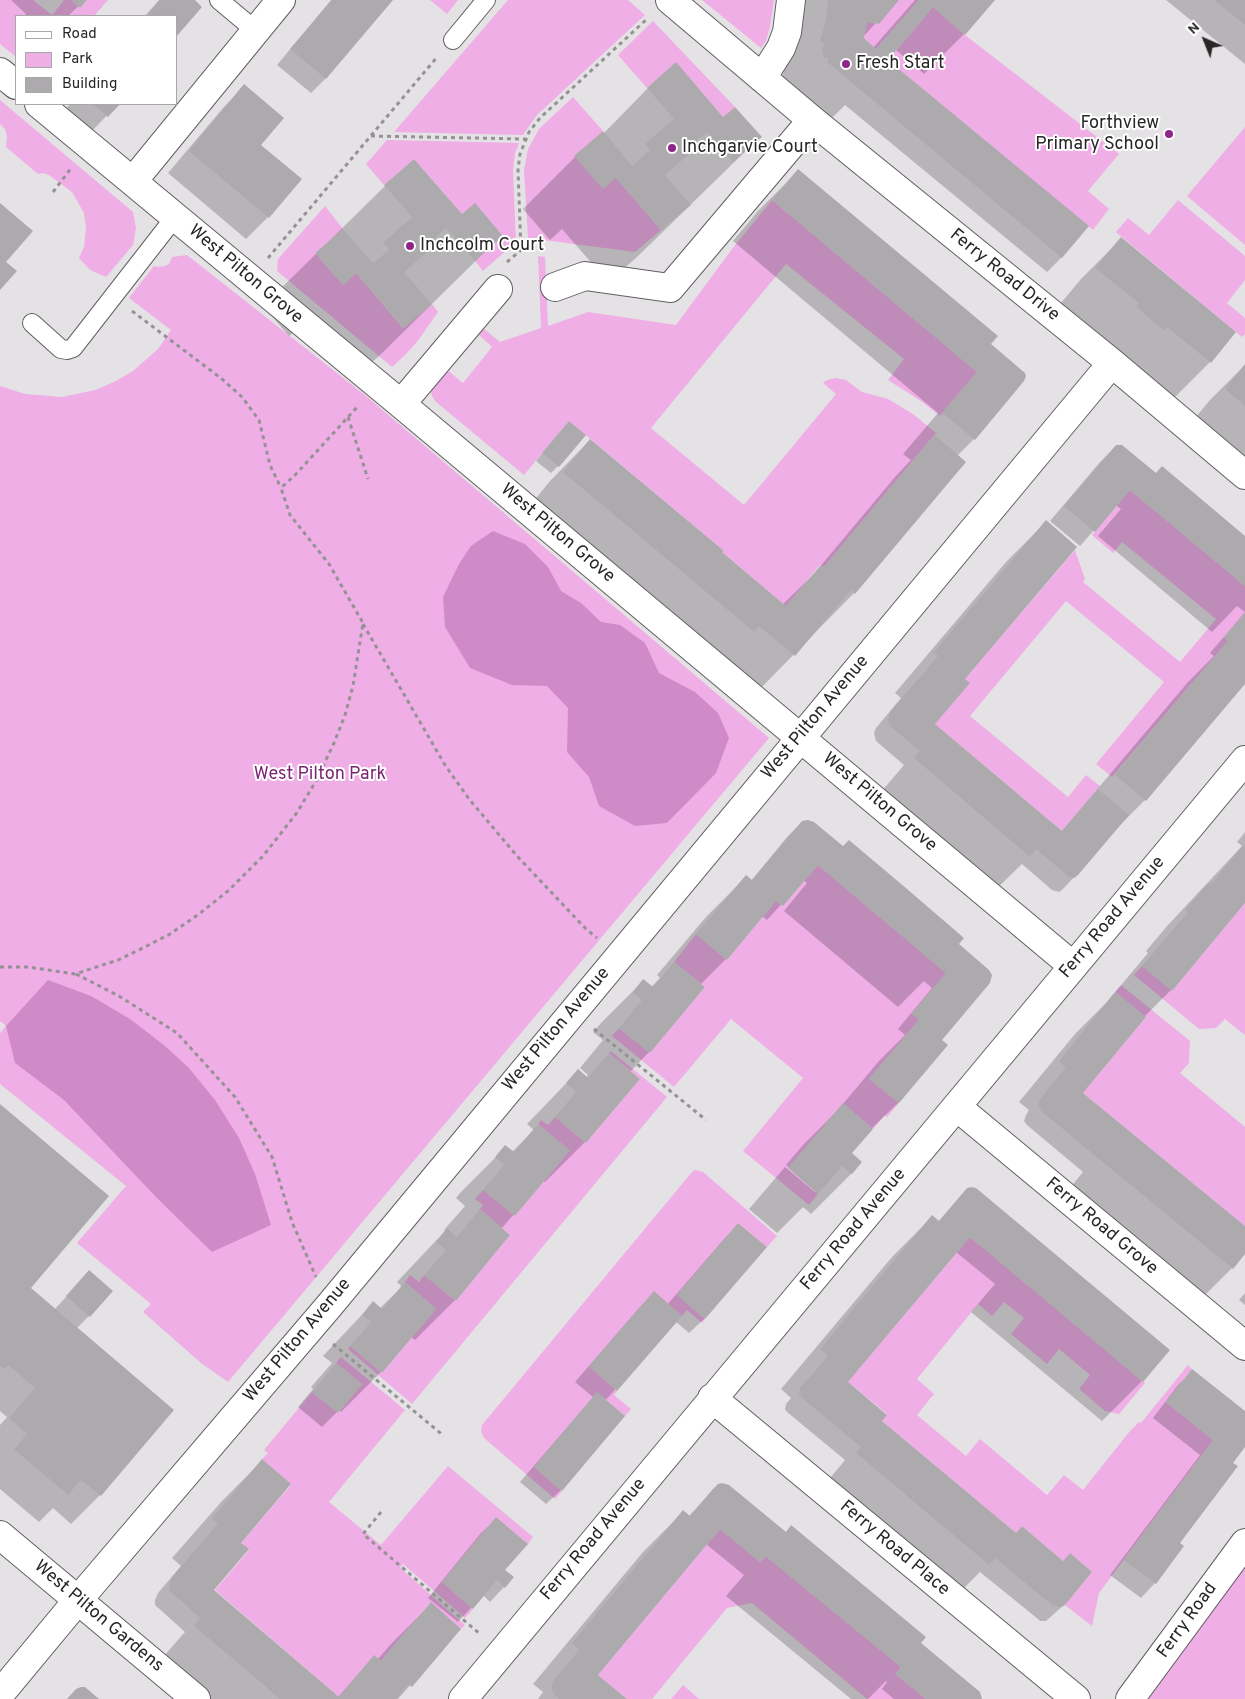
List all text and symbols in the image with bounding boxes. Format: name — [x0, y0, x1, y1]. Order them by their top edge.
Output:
legend — [15, 15, 178, 105]
north arrow — [1180, 15, 1230, 65]
text: N — [1185, 19, 1204, 38]
text: Road — [62, 25, 97, 44]
text: Park — [62, 50, 93, 69]
place label: Fresh Start — [856, 53, 945, 75]
marker: Fresh Start — [840, 58, 852, 70]
text: Building — [62, 75, 117, 94]
place label: Forthview Primary School — [1035, 113, 1159, 156]
marker: Forthview Primary School — [1163, 128, 1175, 140]
place label: Inchgarvie Court — [682, 137, 818, 159]
marker: Inchgarvie Court — [666, 142, 678, 154]
street label: West Pilton Grove — [183, 221, 307, 329]
street label: Ferry Road Drive — [945, 225, 1063, 327]
place label: Inchcolm Court — [420, 235, 544, 257]
marker: Inchcolm Court — [404, 240, 416, 252]
street label: West Pilton Grove — [495, 480, 619, 588]
street label: West Pilton Avenue — [758, 652, 874, 784]
street label: West Pilton Grove — [817, 749, 941, 857]
park label: West Pilton Park — [254, 764, 386, 786]
street label: Ferry Road Avenue — [1056, 853, 1170, 983]
street label: West Pilton Avenue — [499, 964, 615, 1096]
street label: Ferry Road Avenue — [797, 1165, 911, 1295]
street label: Ferry Road Grove — [1040, 1174, 1162, 1280]
street label: West Pilton Avenue — [240, 1275, 356, 1407]
street label: Ferry Road Avenue — [537, 1475, 651, 1605]
street label: Ferry Road Place — [835, 1497, 953, 1601]
street label: West Pilton Gardens — [29, 1557, 167, 1677]
street label: Ferry Road — [1153, 1579, 1223, 1663]

